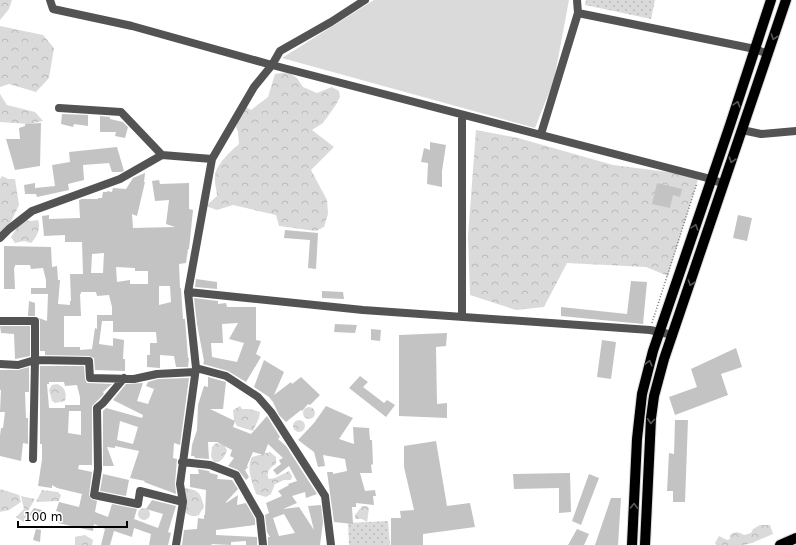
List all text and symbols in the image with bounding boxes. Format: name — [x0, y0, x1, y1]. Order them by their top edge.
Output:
one-way arrow — [770, 33, 778, 40]
one-way arrow — [732, 101, 741, 108]
one-way arrow — [728, 156, 737, 163]
one-way arrow — [690, 223, 699, 230]
one-way arrow — [687, 280, 695, 287]
one-way arrow — [645, 360, 653, 367]
one-way arrow — [647, 418, 655, 424]
scale bar — [18, 503, 127, 529]
one-way arrow — [629, 503, 638, 509]
text: 100 m — [24, 510, 62, 524]

